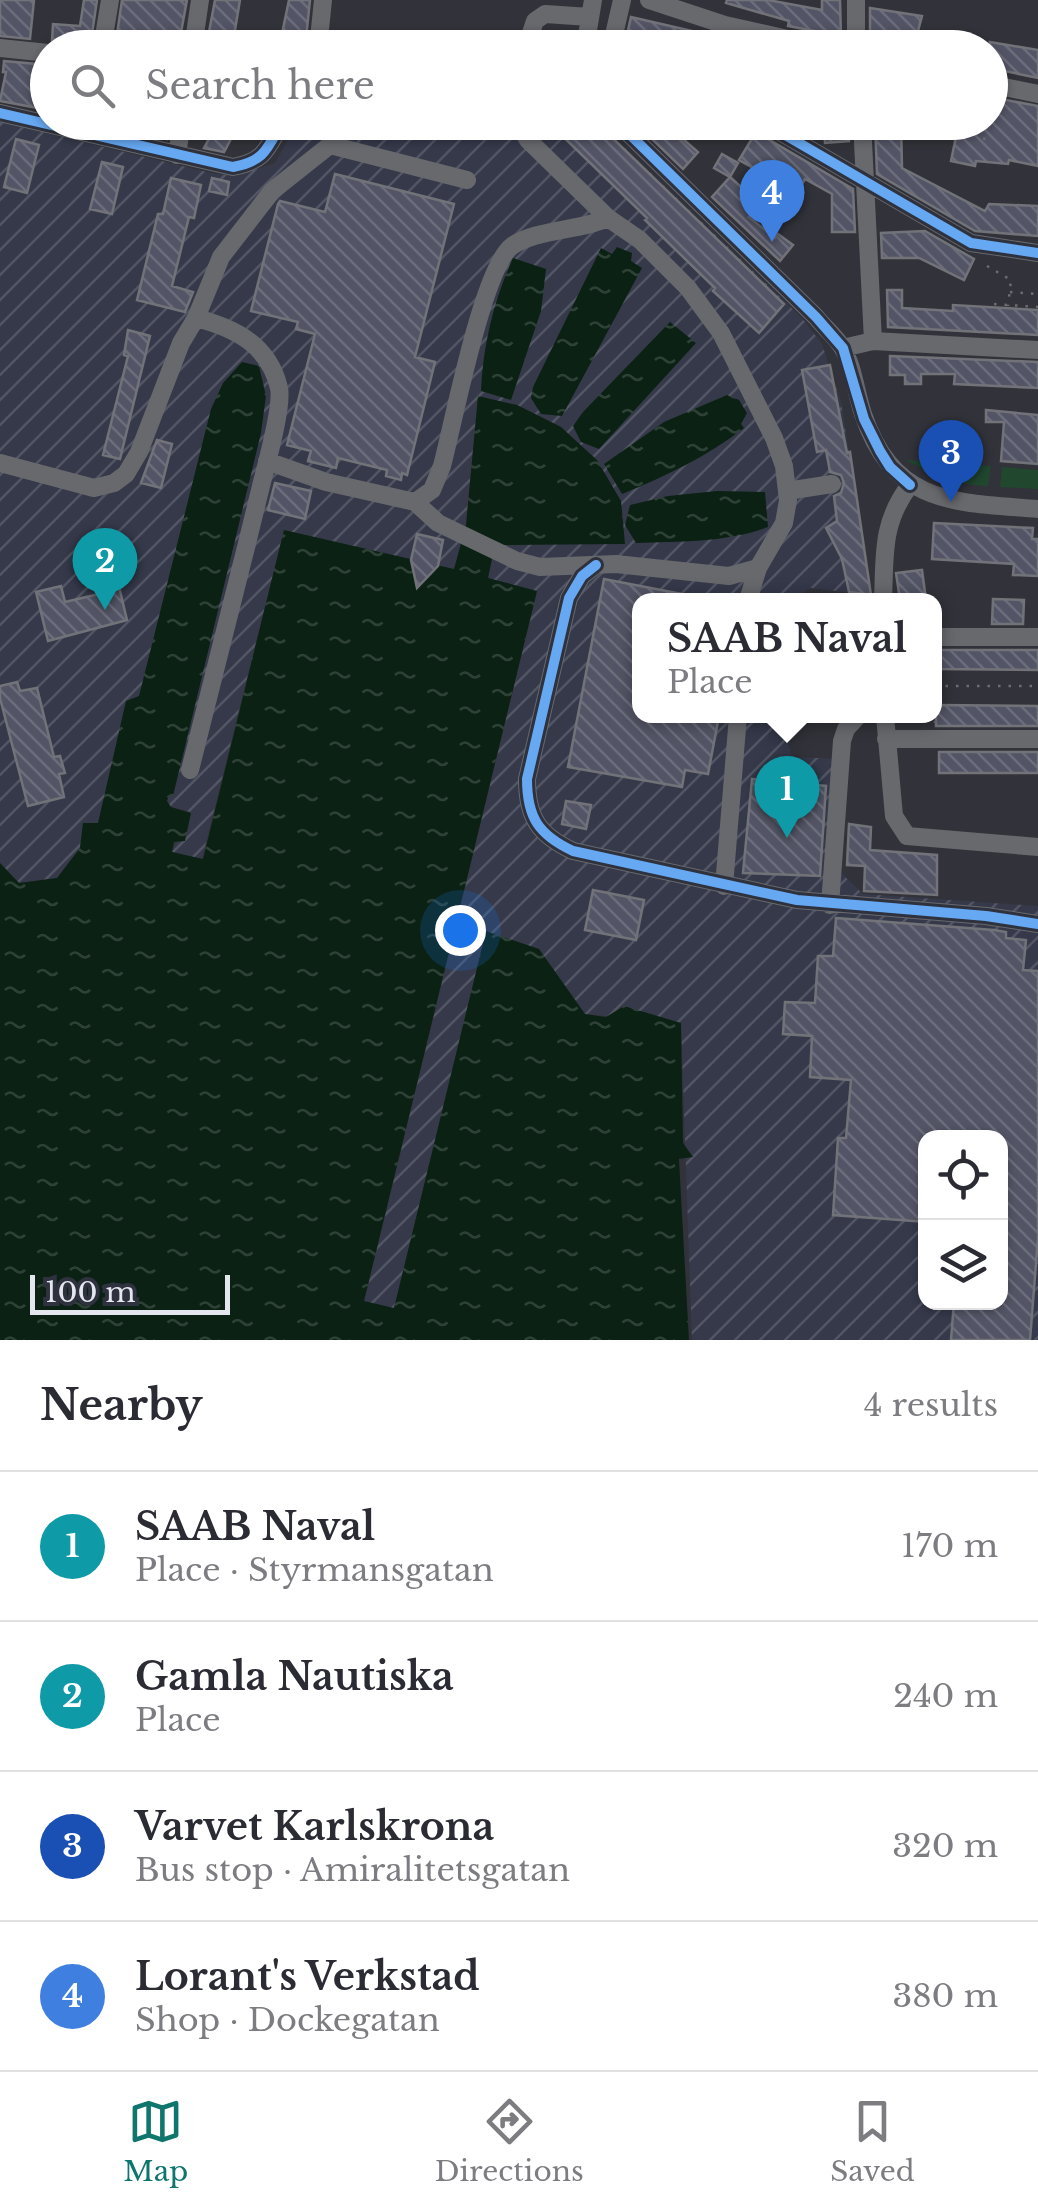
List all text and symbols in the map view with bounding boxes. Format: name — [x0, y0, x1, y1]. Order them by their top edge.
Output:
search box — [30, 30, 1008, 140]
icon: search — [65, 58, 120, 113]
text: Search here — [145, 62, 375, 109]
pin: 4 — [740, 160, 804, 242]
pin: 3 — [918, 420, 984, 502]
pin: 2 — [72, 528, 138, 610]
popup — [632, 593, 942, 723]
text: SAAB Naval — [667, 615, 907, 662]
text: Place — [667, 662, 752, 702]
pin: 1 — [754, 756, 820, 838]
your location — [435, 905, 486, 956]
map controls — [918, 1130, 1008, 1310]
button: locate — [918, 1130, 1008, 1220]
button: layers — [918, 1220, 1008, 1310]
scale bar — [30, 1270, 230, 1314]
text: 100 m — [45, 1275, 136, 1310]
text: Nearby — [40, 1379, 203, 1431]
text: 4 results — [864, 1385, 998, 1425]
text: SAAB Naval — [135, 1503, 375, 1550]
text: 1 — [66, 1526, 79, 1566]
text: 170 m — [901, 1526, 998, 1566]
text: Place · Styrmansgatan — [135, 1550, 494, 1590]
text: Gamla Nautiska — [135, 1653, 454, 1700]
text: 2 — [62, 1676, 83, 1716]
text: 240 m — [893, 1676, 998, 1716]
text: Place — [135, 1700, 221, 1740]
text: Varvet Karlskrona — [135, 1803, 494, 1850]
text: 3 — [62, 1826, 83, 1866]
text: 320 m — [892, 1826, 998, 1866]
text: Bus stop · Amiralitetsgatan — [135, 1850, 570, 1890]
text: Lorant's Verkstad — [135, 1953, 480, 2000]
text: 4 — [62, 1976, 83, 2016]
text: 380 m — [893, 1976, 998, 2016]
text: Shop · Dockegatan — [135, 2000, 440, 2040]
tab: Map — [123, 2094, 188, 2189]
tab: Directions — [435, 2094, 584, 2189]
tab: Saved — [830, 2094, 915, 2189]

